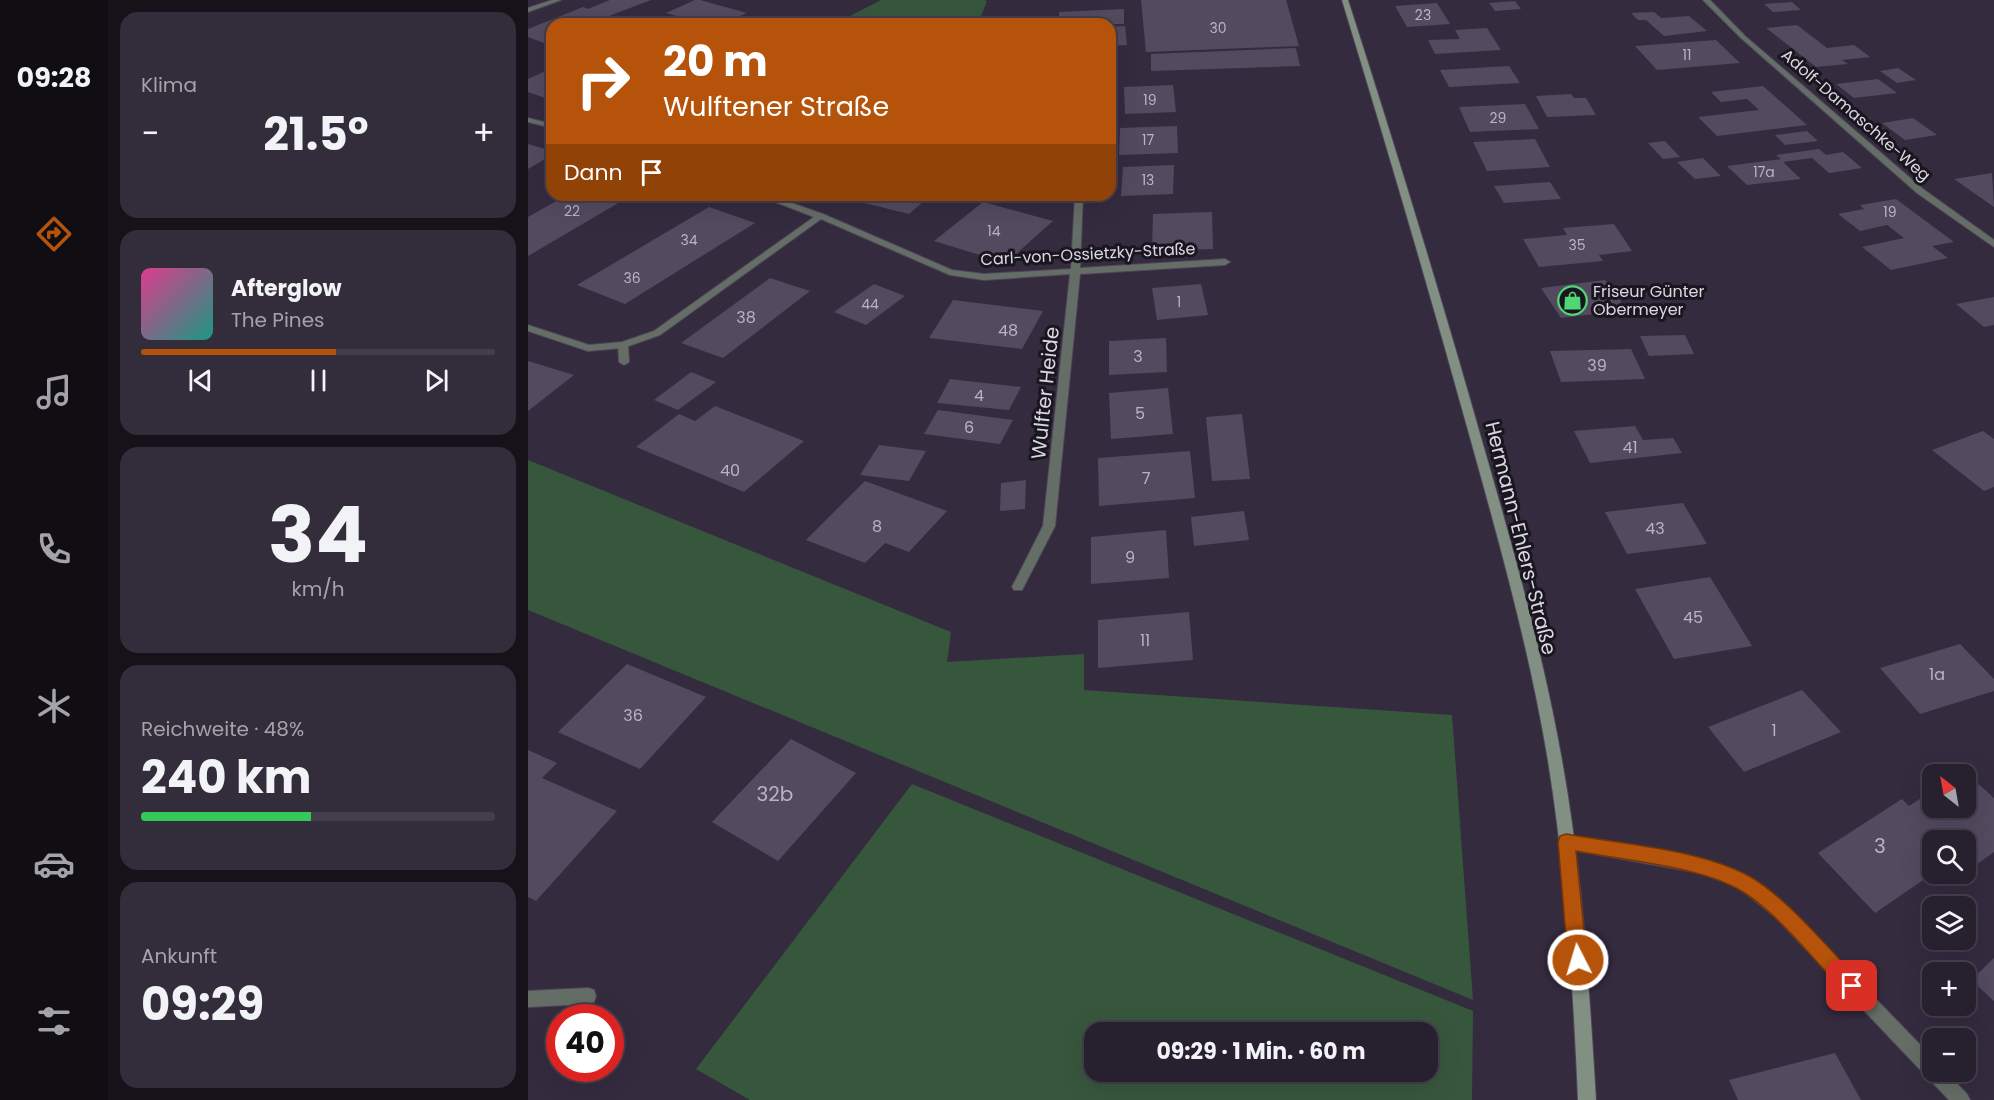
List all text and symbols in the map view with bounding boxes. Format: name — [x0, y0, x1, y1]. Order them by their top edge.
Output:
house number: 23 — [1415, 5, 1431, 25]
house number: 30 — [1209, 18, 1227, 38]
text: 20 m — [663, 32, 768, 91]
icon: right — [564, 42, 642, 120]
street label: Adolf-Damaschke-Weg — [1776, 44, 1936, 186]
house number: 11 — [1683, 45, 1691, 65]
text: 09:28 — [17, 59, 91, 96]
text: Klima — [141, 71, 197, 99]
text: Wulftener Straße — [663, 88, 889, 125]
house number: 19 — [1143, 90, 1157, 110]
text: 21.5° — [263, 103, 369, 166]
house number: 29 — [1490, 108, 1506, 128]
text: − — [141, 110, 159, 157]
text: + — [472, 110, 495, 157]
house number: 17 — [1142, 130, 1154, 150]
icon: arrive — [635, 156, 668, 189]
text: Dann — [564, 157, 623, 188]
house number: 17a — [1753, 162, 1775, 182]
house number: 13 — [1142, 170, 1154, 190]
house number: 22 — [564, 201, 580, 221]
house number: 19 — [1883, 202, 1897, 222]
icon: directions — [33, 213, 75, 255]
house number: 14 — [987, 221, 1001, 241]
house number: 34 — [680, 230, 698, 250]
house number: 35 — [1568, 235, 1586, 255]
street label: Carl-von-Ossietzky-Straße — [980, 237, 1196, 271]
house number: 36 — [623, 268, 641, 288]
text: Afterglow — [231, 273, 342, 304]
place label: Friseur Günter Obermeyer — [1593, 280, 1704, 321]
shop icon: Friseur Günter Obermeyer — [1556, 284, 1588, 316]
house number: 1 — [1177, 292, 1181, 312]
house number: 44 — [861, 294, 879, 314]
text: The Pines — [231, 306, 325, 334]
house number: 38 — [736, 306, 756, 329]
house number: 48 — [998, 319, 1018, 342]
street label: Wulfter Heide — [1024, 325, 1066, 461]
house number: 3 — [1133, 345, 1143, 368]
house number: 39 — [1587, 354, 1607, 377]
icon: previous — [184, 364, 217, 397]
icon: pause — [302, 364, 335, 397]
icon: next — [420, 364, 453, 397]
icon: music — [33, 371, 75, 413]
house number: 4 — [974, 384, 984, 407]
house number: 5 — [1135, 402, 1145, 425]
house number: 6 — [964, 416, 974, 439]
street label: Hermann-Ehlers-Straße — [1478, 418, 1564, 658]
house number: 41 — [1622, 436, 1638, 459]
house number: 40 — [720, 459, 740, 482]
house number: 7 — [1142, 467, 1151, 490]
text: 34 — [268, 480, 368, 589]
house number: 8 — [872, 515, 882, 538]
house number: 43 — [1645, 517, 1665, 540]
icon: phone — [33, 528, 75, 570]
house number: 9 — [1125, 546, 1135, 569]
text: km/h — [291, 575, 345, 603]
house number: 45 — [1683, 606, 1703, 629]
house number: 11 — [1140, 629, 1150, 652]
house number: 1a — [1929, 663, 1945, 686]
icon: climate — [33, 685, 75, 727]
house number: 36 — [623, 704, 643, 727]
text: Reichweite · 48% — [141, 715, 304, 743]
house number: 1 — [1771, 719, 1777, 742]
text: 240 km — [141, 746, 312, 809]
north arrow — [1922, 764, 1976, 818]
map controls — [1922, 764, 1976, 1082]
house number: 32b — [757, 780, 793, 808]
button: search — [1922, 830, 1976, 884]
house number: 3 — [1874, 832, 1886, 860]
icon: car — [33, 843, 75, 885]
button: layers — [1922, 896, 1976, 950]
position arrow — [1546, 928, 1610, 992]
text: Ankunft — [141, 942, 217, 970]
pin — [1826, 960, 1877, 1011]
button: + — [1922, 962, 1976, 1016]
icon: arrive — [1835, 969, 1868, 1002]
text: 09:29 — [141, 973, 264, 1036]
icon: filters — [33, 1000, 75, 1042]
speed limit sign: 40 — [546, 1004, 624, 1082]
button: − — [1922, 1028, 1976, 1082]
text: 09:29 · 1 Min. · 60 m — [1156, 1036, 1366, 1067]

